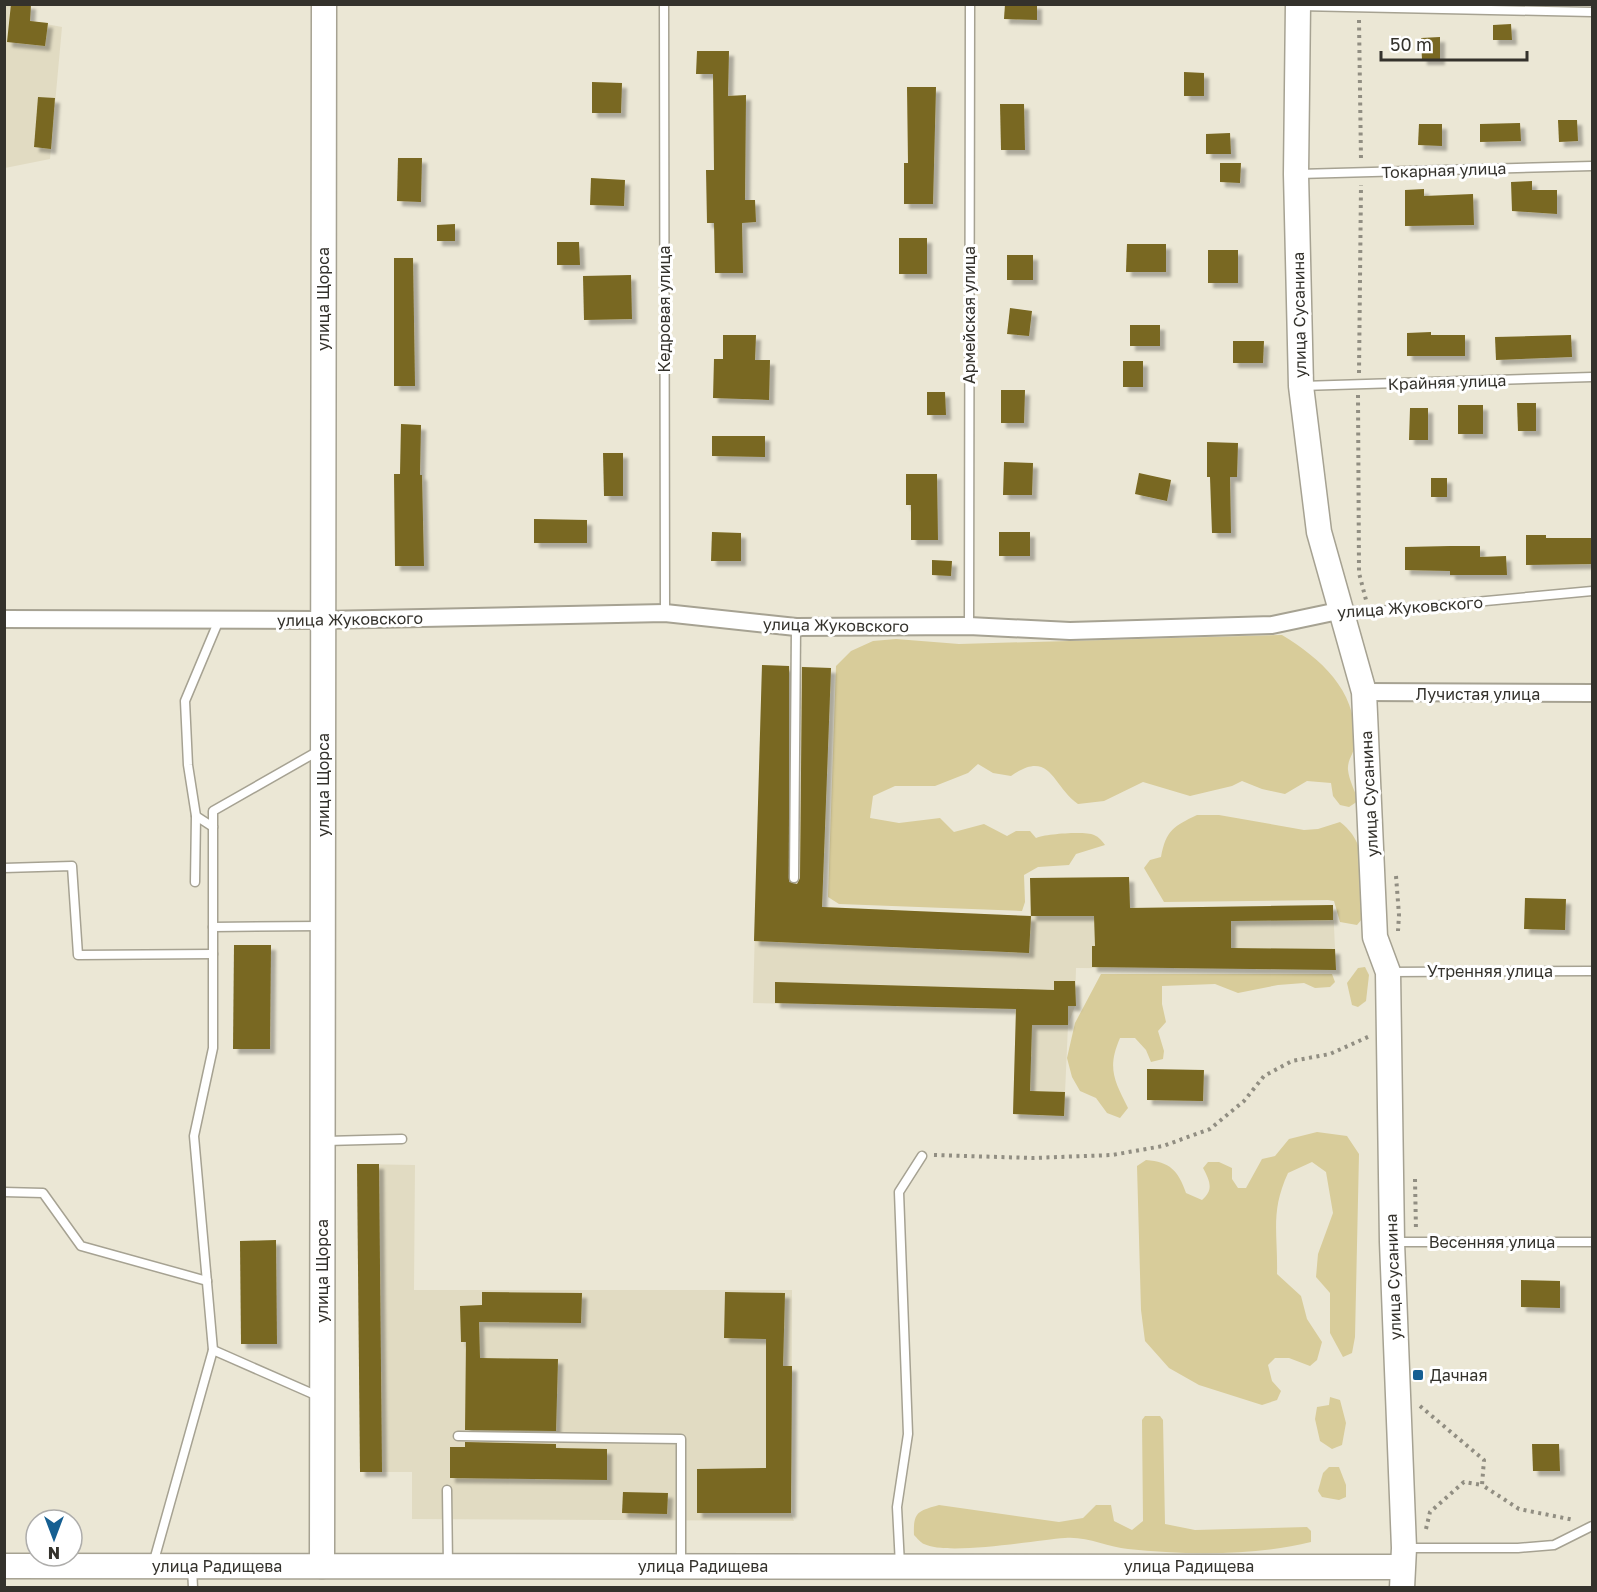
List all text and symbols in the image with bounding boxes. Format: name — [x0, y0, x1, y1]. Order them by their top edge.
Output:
scale bar — [1381, 24, 1526, 62]
text: 50 m — [1390, 33, 1432, 55]
street label: Токарная улица — [1381, 158, 1507, 182]
street label: Кедровая улица — [654, 245, 674, 373]
street label: Армейская улица — [959, 246, 979, 384]
street label: улица Щорса — [313, 247, 333, 351]
street label: улица Сусанина — [1288, 252, 1310, 378]
street label: Крайняя улица — [1387, 370, 1507, 394]
street label: улица Жуковского — [1336, 592, 1484, 622]
street label: улица Жуковского — [277, 608, 423, 630]
street label: улица Жуковского — [763, 614, 909, 636]
street label: Лучистая улица — [1416, 684, 1540, 704]
street label: улица Сусанина — [1356, 730, 1382, 858]
street label: улица Щорса — [313, 733, 333, 837]
street label: Утренняя улица — [1427, 961, 1553, 981]
street label: улица Сусанина — [1381, 1213, 1405, 1341]
street label: улица Щорса — [312, 1219, 332, 1323]
street label: Весенняя улица — [1429, 1232, 1555, 1252]
place label: Дачная — [1430, 1365, 1488, 1385]
marker: Дачная — [1411, 1368, 1425, 1382]
north arrow — [24, 1508, 84, 1568]
text: N — [48, 1543, 60, 1563]
street label: улица Радищева — [152, 1556, 282, 1576]
street label: улица Радищева — [638, 1556, 768, 1576]
street label: улица Радищева — [1124, 1556, 1254, 1576]

